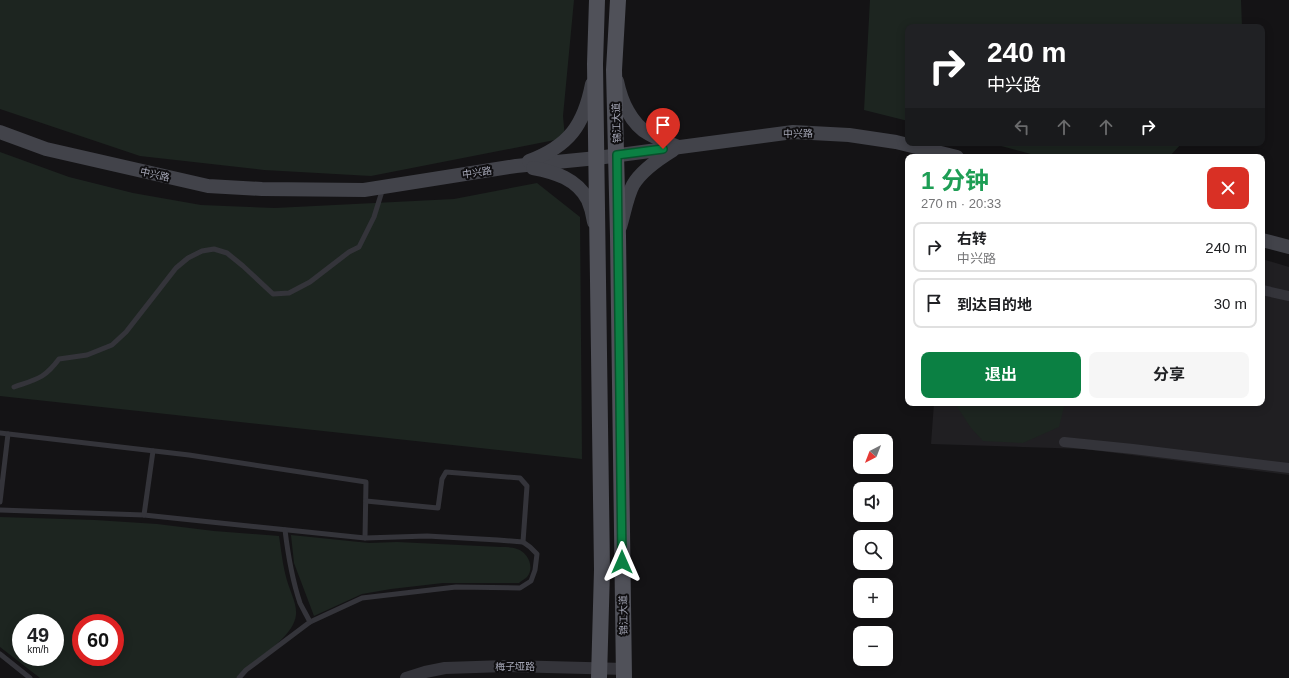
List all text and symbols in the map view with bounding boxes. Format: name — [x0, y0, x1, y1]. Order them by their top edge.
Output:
text: 240 m — [987, 37, 1066, 68]
icon: right — [921, 40, 973, 92]
text: 中兴路 — [987, 75, 1041, 95]
street label: 锦江大道 — [610, 103, 623, 143]
pin — [646, 108, 680, 149]
icon: arrive — [652, 114, 674, 136]
icon: left — [1011, 116, 1033, 138]
icon: ahead — [1053, 116, 1075, 138]
icon: ahead — [1095, 116, 1117, 138]
icon: right — [1137, 116, 1159, 138]
street label: 中兴路 — [783, 128, 813, 139]
street label: 中兴路 — [461, 165, 493, 180]
street label: 中兴路 — [139, 166, 171, 183]
text: 1 分钟 — [921, 167, 989, 194]
button: close — [1207, 167, 1249, 209]
text: 270 m · 20:33 — [921, 196, 1001, 211]
text: 右转 — [957, 230, 987, 247]
icon: right — [923, 236, 945, 258]
text: 240 m — [1205, 239, 1247, 256]
text: 中兴路 — [957, 251, 996, 266]
icon: arrive — [923, 292, 945, 314]
text: 30 m — [1214, 295, 1247, 312]
text: 到达目的地 — [957, 296, 1032, 313]
button: 退出 — [921, 352, 1081, 398]
button: 分享 — [1089, 352, 1249, 398]
north arrow — [853, 434, 893, 474]
map controls — [853, 434, 893, 666]
button: sound — [853, 482, 893, 522]
button: search — [853, 530, 893, 570]
position arrow — [601, 541, 643, 583]
button: + — [853, 578, 893, 618]
street label: 锦江大道 — [618, 595, 629, 635]
speed limit sign: 60 — [72, 614, 124, 666]
text: 49 — [27, 624, 49, 646]
button: − — [853, 626, 893, 666]
text: km/h — [27, 644, 49, 655]
street label: 梅子垭路 — [495, 661, 535, 672]

